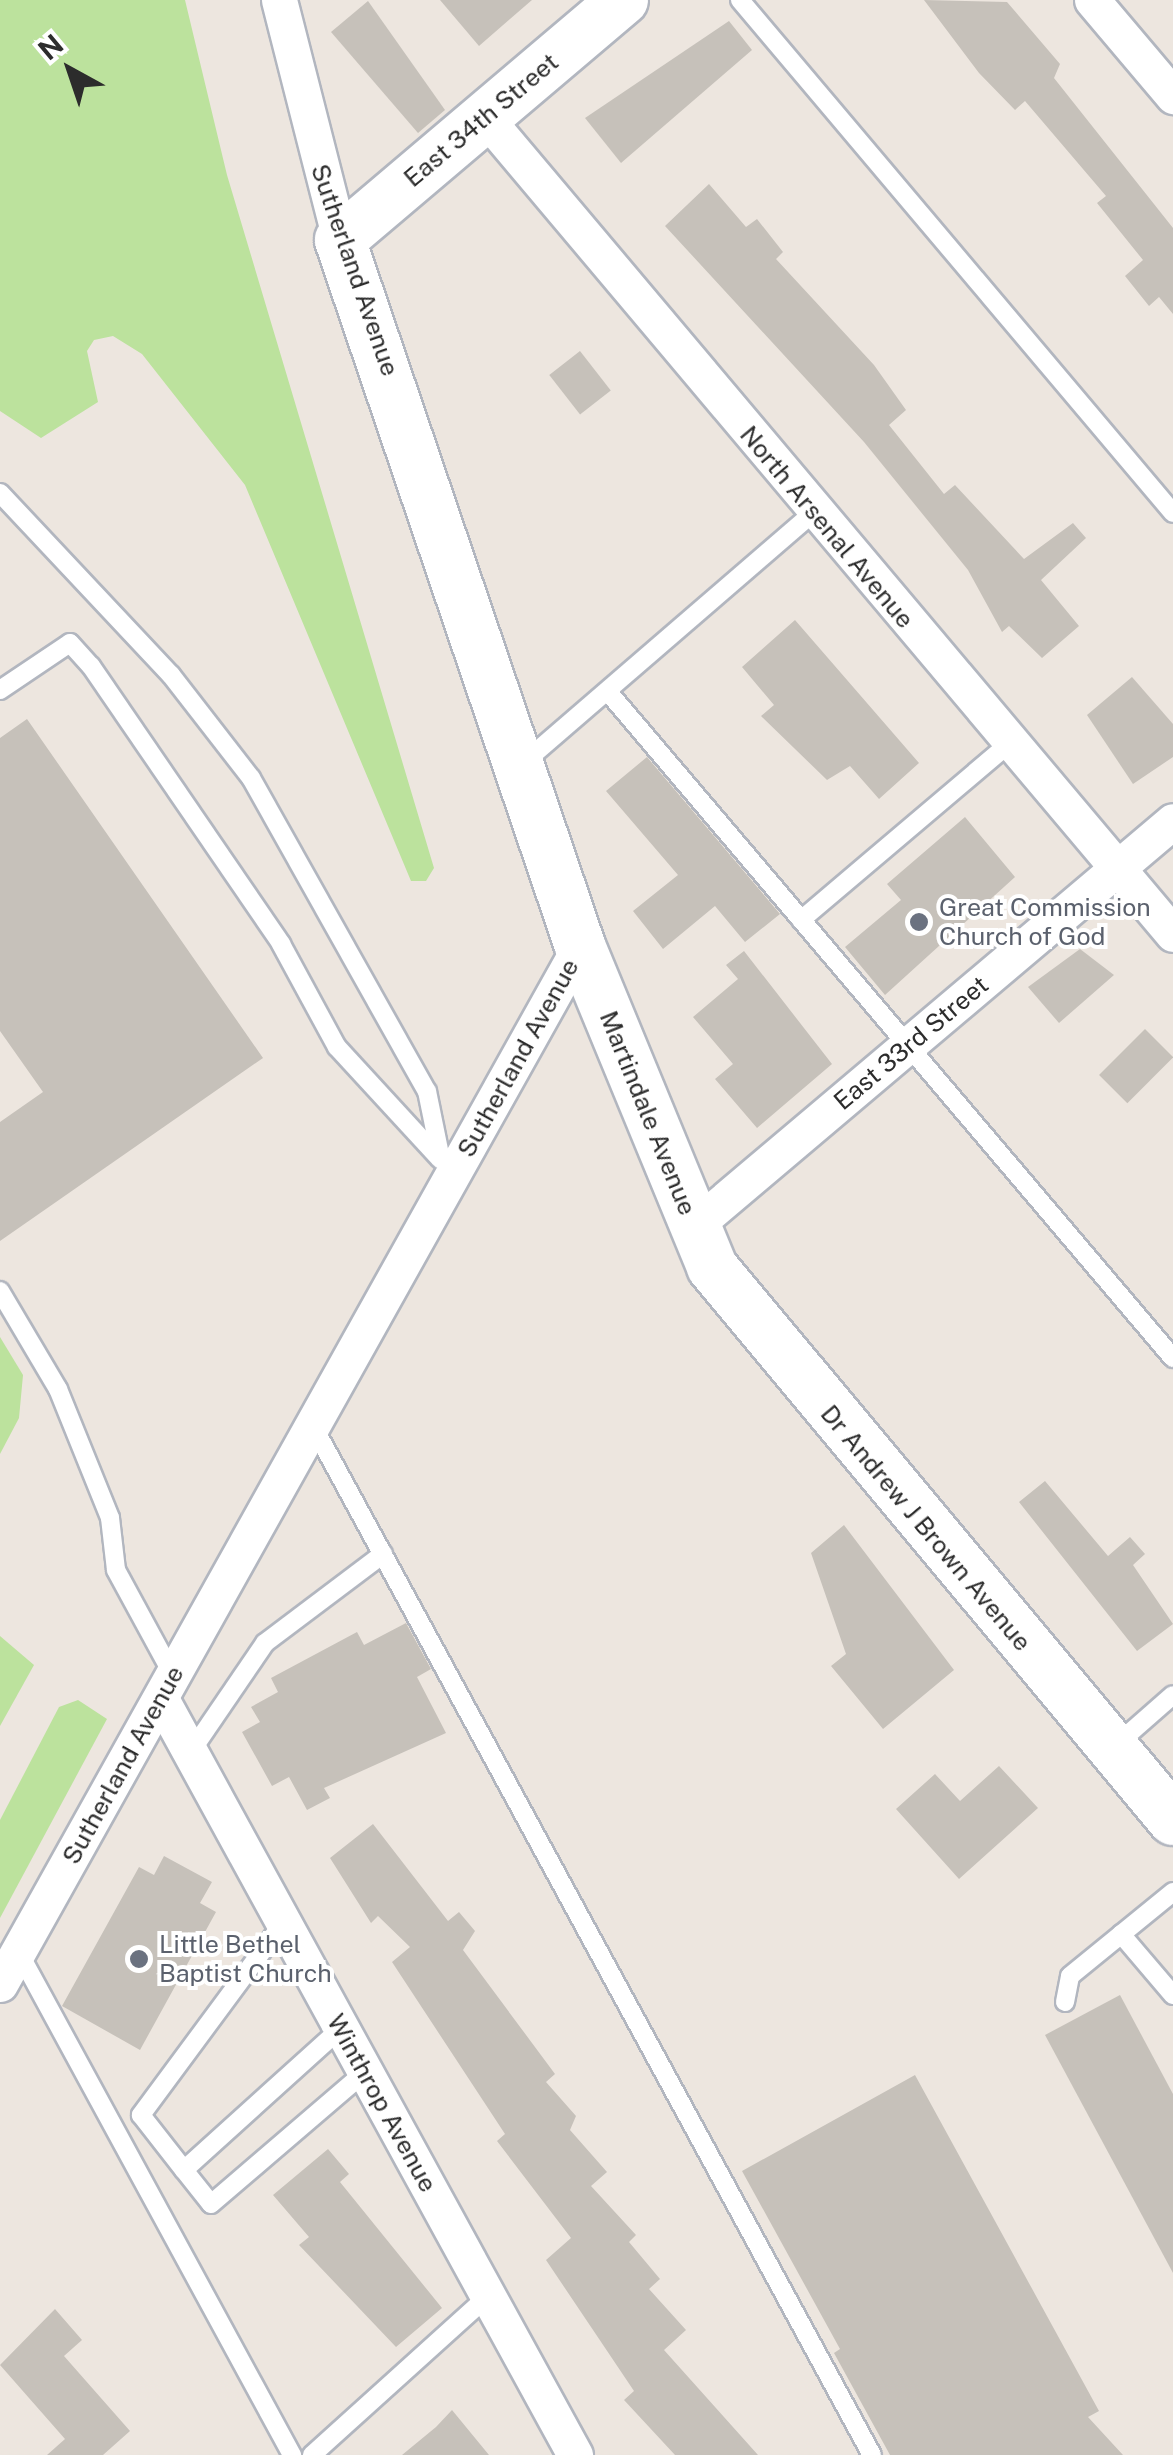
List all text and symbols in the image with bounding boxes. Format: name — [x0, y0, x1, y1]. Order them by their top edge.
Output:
north arrow — [20, 20, 120, 120]
text: N — [31, 27, 69, 66]
street label: East 34th Street — [398, 47, 564, 193]
street label: Sutherland Avenue — [305, 160, 405, 380]
street label: North Arsenal Avenue — [734, 420, 920, 634]
place label: Great Commission Church of God — [939, 893, 1151, 952]
marker: Great Commission Church of God — [908, 911, 930, 933]
street label: Sutherland Avenue — [451, 954, 585, 1162]
street label: East 33rd Street — [828, 970, 994, 1116]
street label: Martindale Avenue — [593, 1007, 703, 1219]
street label: Dr Andrew J Brown Avenue — [814, 1399, 1038, 1657]
street label: Sutherland Avenue — [56, 1661, 190, 1869]
place label: Little Bethel Baptist Church — [159, 1930, 332, 1989]
marker: Little Bethel Baptist Church — [128, 1948, 150, 1970]
street label: Winthrop Avenue — [321, 2009, 443, 2197]

